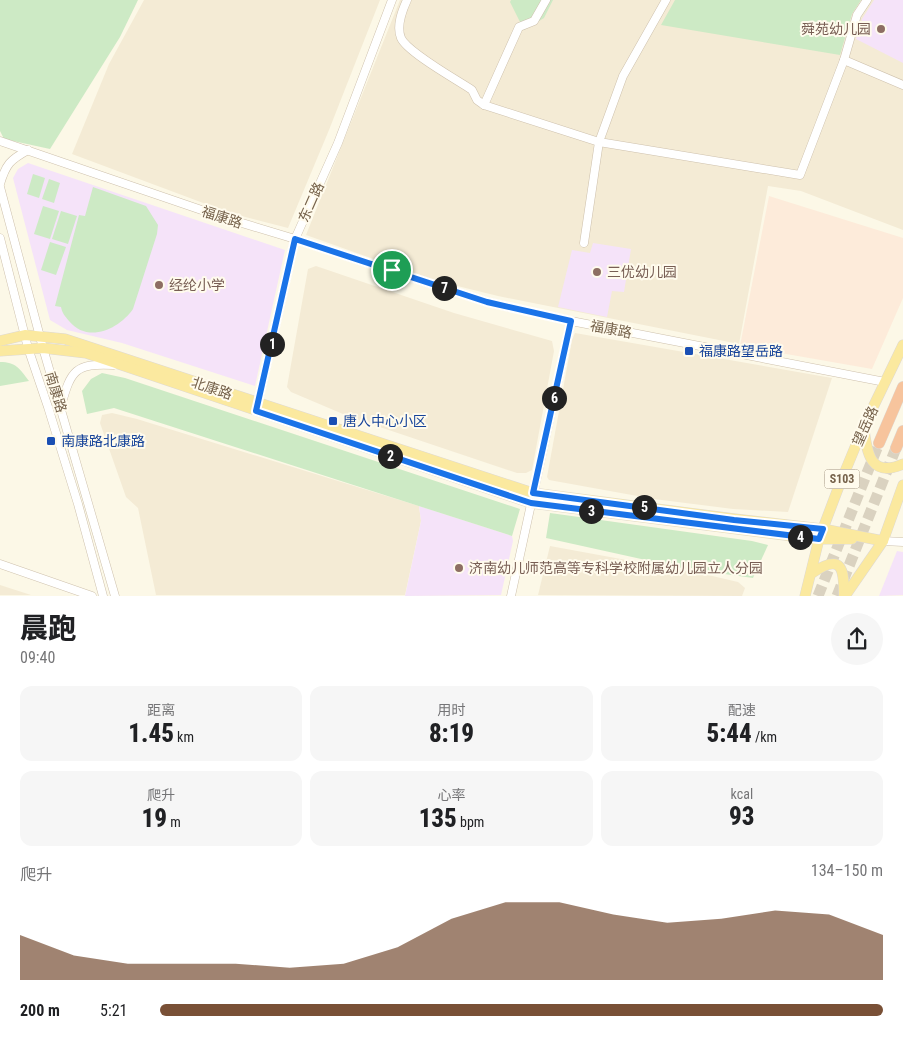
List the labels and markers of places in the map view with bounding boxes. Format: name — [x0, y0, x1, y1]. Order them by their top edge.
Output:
place label: 舜苑幼儿园 — [801, 21, 871, 37]
marker: 舜苑幼儿园 — [875, 23, 887, 35]
pin — [371, 249, 413, 291]
place label: 三优幼儿园 — [607, 264, 677, 280]
marker: 三优幼儿园 — [591, 266, 603, 278]
pin: 7 — [432, 276, 456, 300]
place label: 经纶小学 — [169, 277, 225, 293]
marker: 经纶小学 — [153, 279, 165, 291]
pin: 1 — [260, 332, 284, 356]
place label: 福康路望岳路 — [699, 343, 783, 359]
marker: 福康路望岳路 — [683, 345, 695, 357]
pin: 6 — [542, 386, 566, 410]
place label: 唐人中心小区 — [343, 413, 427, 429]
marker: 唐人中心小区 — [327, 415, 339, 427]
place label: 南康路北康路 — [61, 433, 145, 449]
marker: 南康路北康路 — [45, 435, 57, 447]
pin: 2 — [378, 444, 402, 468]
pin: 5 — [632, 494, 656, 520]
pin: 3 — [578, 498, 604, 524]
pin: 4 — [788, 524, 812, 550]
place label: 济南幼儿师范高等专科学校附属幼儿园立人分园 — [469, 560, 763, 576]
marker: 济南幼儿师范高等专科学校附属幼儿园立人分园 — [453, 562, 465, 574]

